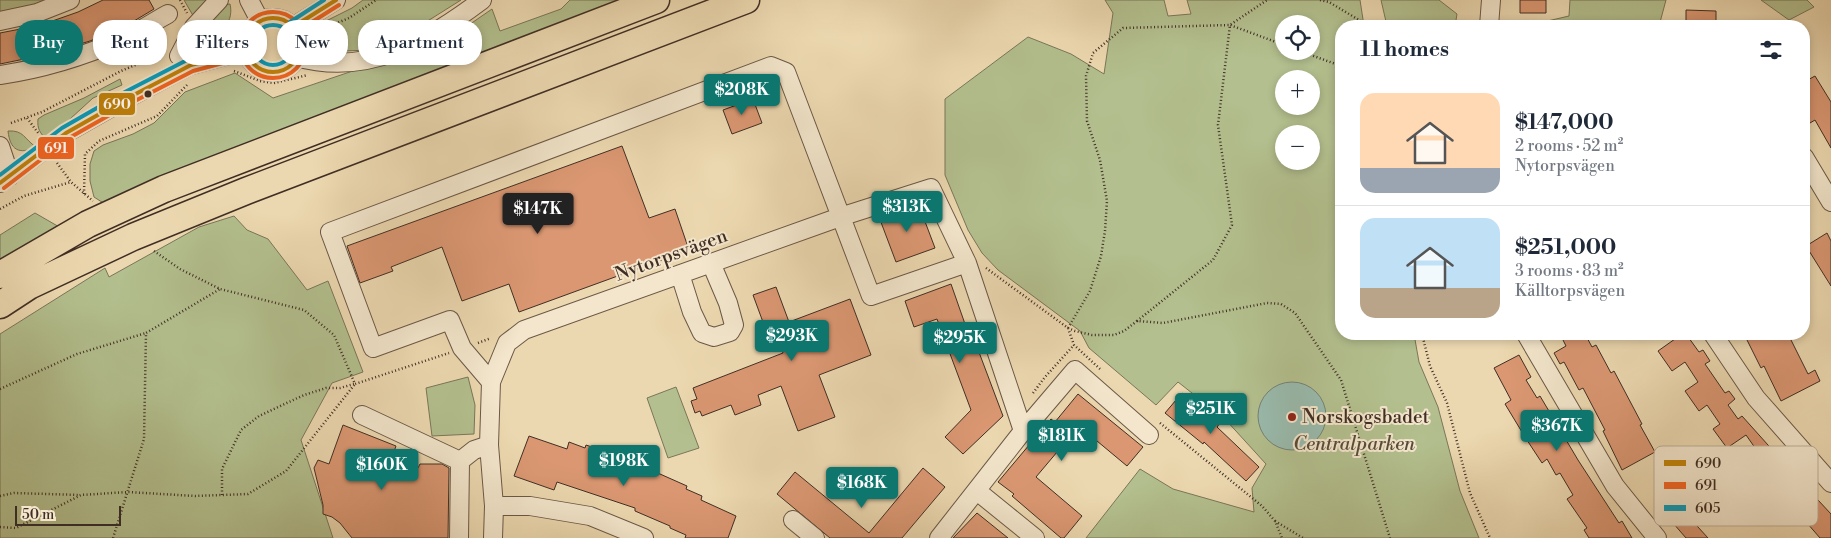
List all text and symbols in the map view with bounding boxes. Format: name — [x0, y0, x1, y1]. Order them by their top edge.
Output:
map controls — [1275, 15, 1320, 170]
button: locate — [1275, 15, 1320, 60]
chip: Buy — [15, 20, 83, 65]
chip: Rent — [93, 20, 167, 65]
chip: Filters — [177, 20, 267, 65]
chip: New — [277, 20, 348, 65]
chip: Apartment — [358, 20, 482, 65]
icon: filters — [1757, 36, 1785, 64]
text: 11 homes — [1360, 37, 1449, 63]
button: + — [1275, 70, 1320, 115]
pin: $208K — [707, 74, 777, 116]
text: $208K — [715, 80, 769, 100]
unlabelled marker — [143, 89, 153, 99]
line badge: 690 — [98, 92, 136, 116]
text: 690 — [103, 96, 131, 114]
text: $147,000 — [1515, 110, 1613, 136]
icon: home — [1400, 113, 1460, 173]
button: − — [1275, 125, 1320, 170]
line badge: 691 — [37, 136, 75, 160]
text: 2 rooms · 52 m² — [1515, 136, 1623, 156]
text: 691 — [44, 140, 68, 158]
text: Nytorpsvägen — [1515, 156, 1615, 176]
pin: $313K — [872, 190, 942, 233]
pin: $147K — [503, 192, 573, 235]
text: $313K — [882, 197, 932, 217]
text: $147K — [514, 199, 562, 219]
street label: Nytorpsvägen — [611, 223, 731, 287]
text: $251,000 — [1515, 235, 1616, 261]
icon: home — [1400, 238, 1460, 298]
text: 3 rooms · 83 m² — [1515, 261, 1624, 281]
text: Källtorpsvägen — [1515, 281, 1625, 301]
pin: $293K — [757, 320, 827, 362]
pin: $295K — [925, 322, 995, 364]
text: $293K — [766, 326, 818, 346]
text: $295K — [934, 328, 986, 348]
pin: $251K — [1176, 392, 1246, 435]
text: $251K — [1186, 399, 1236, 419]
place label: Norskogsbadet — [1302, 405, 1429, 429]
pin: $367K — [1522, 410, 1592, 452]
marker: Norskogsbadet — [1286, 411, 1298, 423]
text: $367K — [1532, 416, 1582, 436]
pin: $181K — [1027, 420, 1097, 462]
text: $181K — [1038, 426, 1086, 446]
park label: Centralparken — [1293, 432, 1415, 456]
pin: $198K — [589, 444, 659, 487]
legend — [1654, 446, 1818, 526]
pin: $160K — [347, 448, 417, 491]
text: $198K — [599, 451, 649, 471]
text: $160K — [356, 455, 408, 475]
text: 690 — [1695, 455, 1721, 473]
pin: $168K — [827, 466, 897, 509]
text: $168K — [837, 473, 887, 493]
text: 691 — [1695, 477, 1718, 495]
text: 605 — [1695, 500, 1721, 518]
scale bar — [15, 503, 121, 526]
text: 50 m — [22, 506, 54, 524]

